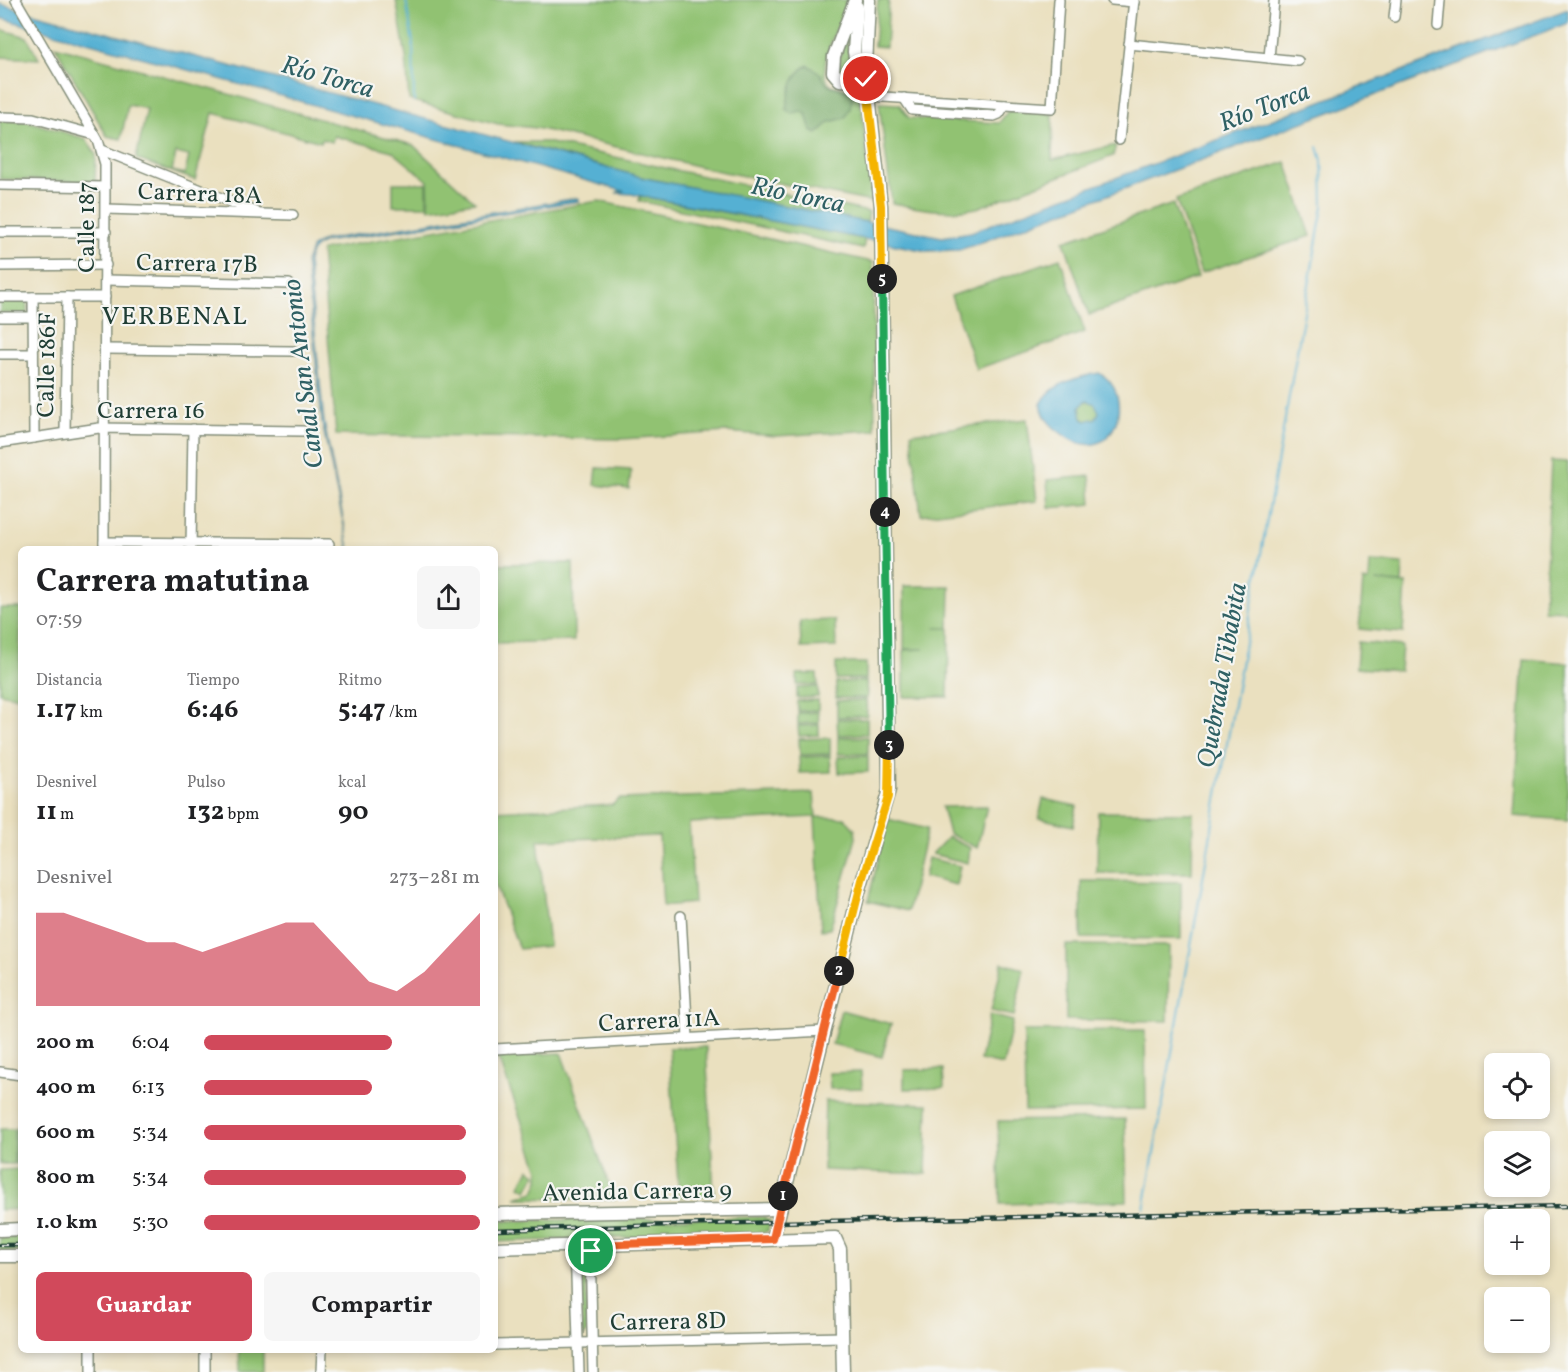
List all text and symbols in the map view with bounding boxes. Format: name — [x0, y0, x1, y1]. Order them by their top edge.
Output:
water label: Río Torca — [277, 48, 378, 108]
pin — [840, 53, 891, 104]
icon: check — [849, 62, 882, 95]
water label: Río Torca — [1214, 74, 1315, 142]
water label: Río Torca — [748, 168, 848, 223]
street label: Carrera 18A — [137, 176, 263, 214]
street label: Calle 187 — [71, 181, 105, 273]
street label: Carrera 17B — [136, 247, 258, 283]
pin: 5 — [867, 264, 897, 294]
text: 5 — [878, 268, 886, 290]
water label: Canal San Antonio — [274, 277, 333, 471]
district label: VERBENAL — [102, 299, 248, 335]
street label: Calle 186F — [30, 312, 66, 418]
street label: Carrera 16 — [97, 395, 205, 429]
pin: 4 — [870, 497, 900, 527]
text: 4 — [880, 501, 890, 523]
text: Carrera matutina — [36, 560, 310, 606]
button: share — [417, 566, 480, 629]
water label: Quebrada Tibabita — [1189, 580, 1257, 771]
text: 07:59 — [36, 606, 82, 634]
text: Distancia — [36, 670, 102, 692]
text: Tiempo — [187, 670, 240, 692]
text: Ritmo — [338, 670, 382, 692]
text: 1.17 — [36, 692, 77, 728]
text: 6:46 — [187, 692, 239, 728]
text: 5:47 — [338, 692, 386, 728]
text: km — [77, 702, 103, 724]
text: /km — [386, 702, 418, 724]
pin: 3 — [874, 730, 904, 760]
text: 3 — [885, 734, 893, 756]
text: Desnivel — [36, 772, 97, 794]
text: Pulso — [187, 772, 225, 794]
text: kcal — [338, 772, 366, 794]
text: 11 — [36, 794, 57, 830]
text: 132 — [187, 794, 224, 830]
text: 90 — [338, 794, 369, 830]
text: m — [57, 804, 74, 826]
text: bpm — [224, 804, 260, 826]
text: Desnivel — [36, 864, 112, 892]
text: 273–281 m — [389, 864, 480, 892]
pin: 2 — [824, 956, 854, 986]
text: 2 — [835, 960, 843, 982]
street label: Carrera 11A — [598, 1002, 721, 1042]
text: 200 m — [36, 1029, 94, 1057]
text: 6:04 — [132, 1029, 170, 1057]
map controls — [1484, 1053, 1550, 1353]
button: locate — [1484, 1053, 1550, 1119]
text: 400 m — [36, 1074, 96, 1102]
text: 6:13 — [132, 1074, 165, 1102]
text: 600 m — [36, 1119, 95, 1147]
text: 5:34 — [132, 1119, 169, 1147]
button: layers — [1484, 1131, 1550, 1197]
text: 800 m — [36, 1164, 95, 1192]
text: 5:34 — [132, 1164, 169, 1192]
street label: Avenida Carrera 9 — [542, 1174, 732, 1212]
pin: 1 — [768, 1181, 798, 1211]
text: 1 — [780, 1185, 786, 1207]
text: 1.0 km — [36, 1209, 98, 1237]
text: 5:30 — [132, 1209, 168, 1237]
button: + — [1484, 1209, 1550, 1275]
pin — [565, 1225, 616, 1276]
icon: arrive — [574, 1234, 607, 1267]
button: Guardar — [36, 1272, 252, 1341]
button: Compartir — [264, 1272, 480, 1341]
button: − — [1484, 1287, 1550, 1353]
street label: Carrera 8D — [610, 1305, 726, 1341]

